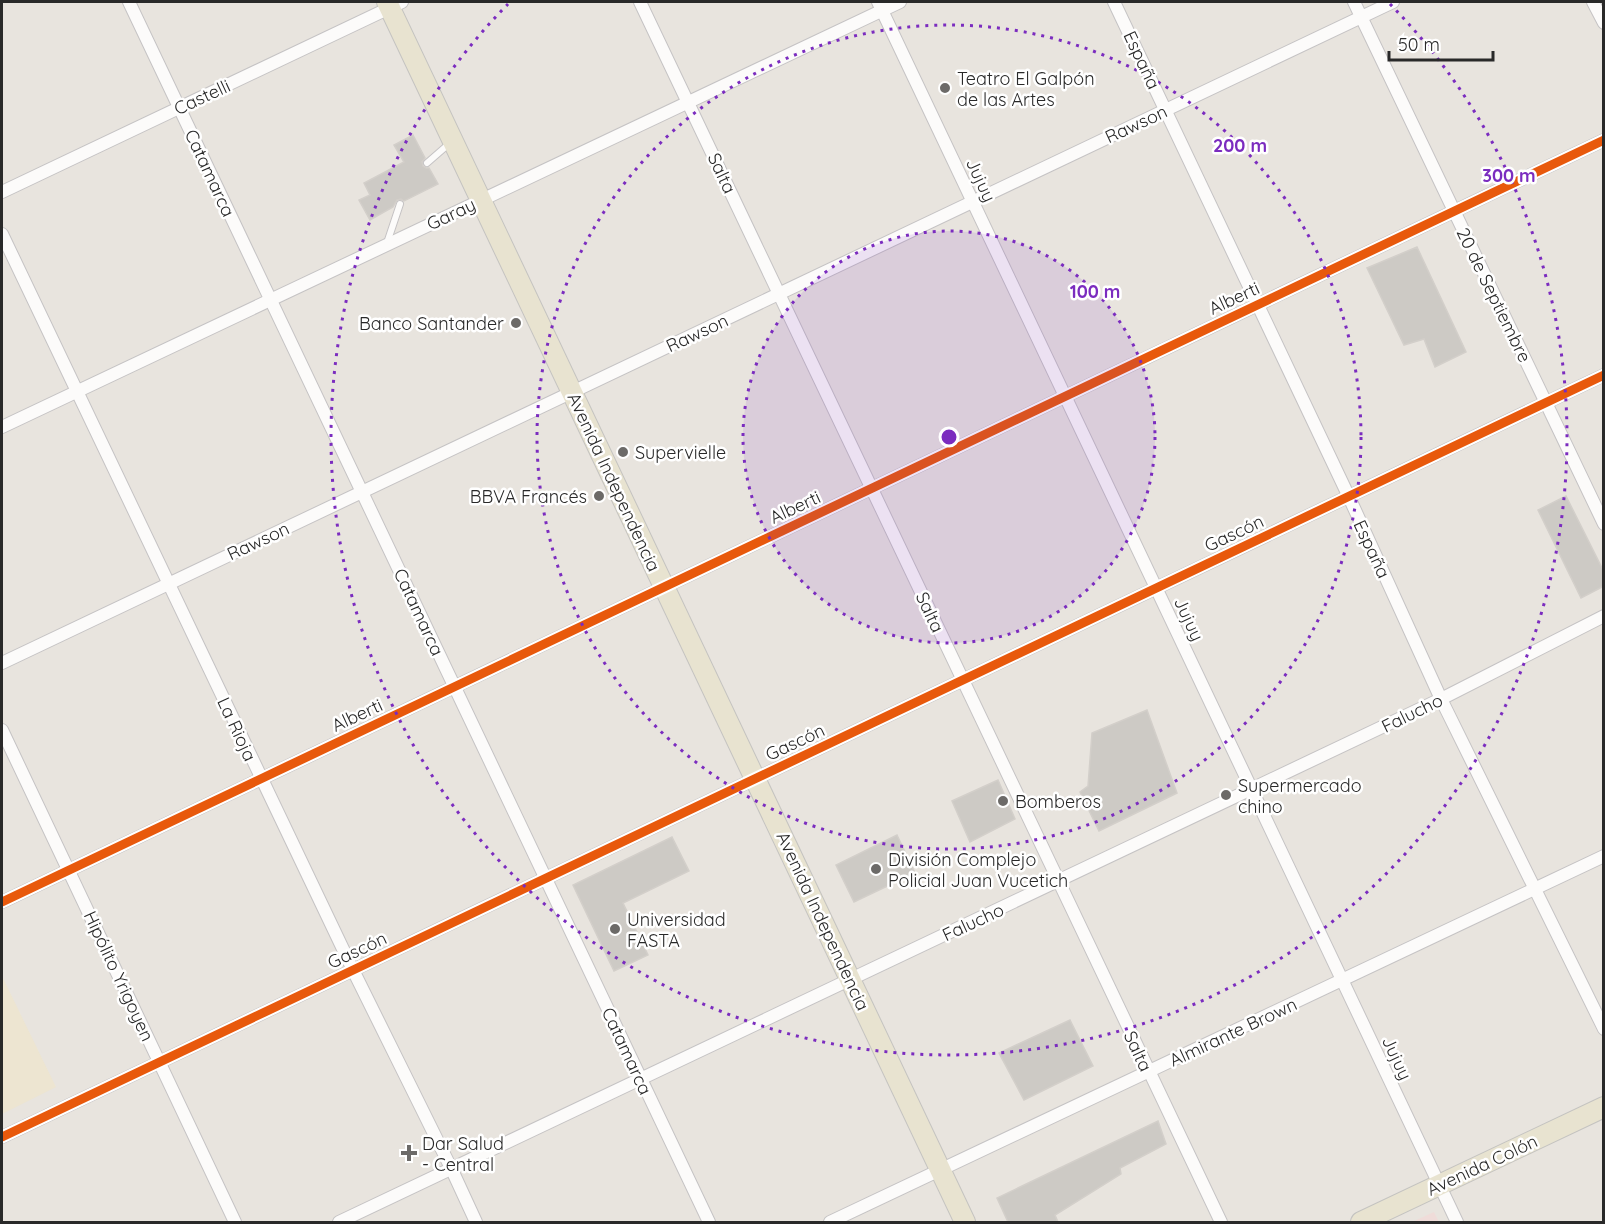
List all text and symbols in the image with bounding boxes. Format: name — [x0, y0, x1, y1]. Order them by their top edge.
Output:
scale bar — [1389, 24, 1492, 62]
street label: España — [1119, 27, 1165, 93]
text: 50 m — [1398, 33, 1440, 56]
place label: Teatro El Galpón de las Artes — [957, 67, 1095, 111]
street label: Castelli — [170, 74, 234, 120]
marker: Teatro El Galpón de las Artes — [938, 81, 952, 95]
street label: Rawson — [1101, 100, 1171, 148]
street label: Catamarca — [180, 126, 240, 220]
text: 200 m — [1213, 134, 1267, 157]
street label: Salta — [703, 149, 741, 197]
street label: Jujuy — [961, 154, 1001, 206]
text: 300 m — [1482, 164, 1536, 187]
street label: Garay — [423, 193, 479, 235]
street label: 20 de Septiembre — [1451, 224, 1537, 366]
street label: Alberti — [1205, 276, 1263, 320]
text: 100 m — [1070, 280, 1120, 303]
street label: Rawson — [662, 309, 732, 357]
place label: Banco Santander — [359, 312, 504, 335]
marker: Banco Santander — [509, 316, 523, 330]
street label: Avenida Independencia — [562, 389, 666, 575]
centre of rings — [939, 427, 959, 447]
place label: Supervielle — [635, 441, 726, 464]
marker: Supervielle — [616, 445, 630, 459]
place label: BBVA Francés — [470, 485, 587, 508]
street label: Alberti — [766, 485, 824, 529]
marker: BBVA Francés — [592, 489, 606, 503]
street label: Gascón — [1201, 509, 1267, 557]
street label: España — [1349, 516, 1395, 582]
street label: Rawson — [223, 517, 293, 565]
street label: Catamarca — [389, 565, 449, 659]
street label: Salta — [911, 588, 949, 636]
street label: Jujuy — [1169, 593, 1209, 645]
street label: Falucho — [1378, 688, 1446, 738]
street label: La Rioja — [212, 693, 262, 765]
street label: Alberti — [328, 693, 386, 737]
street label: Gascón — [762, 718, 828, 766]
place label: Supermercado chino — [1238, 774, 1362, 818]
marker: Supermercado chino — [1219, 788, 1233, 802]
place label: Bomberos — [1015, 790, 1101, 813]
marker: Bomberos — [996, 794, 1010, 808]
street label: Avenida Independencia — [771, 828, 875, 1014]
place label: División Complejo Policial Juan Vucetich — [888, 848, 1068, 892]
marker: División Complejo Policial Juan Vucetich — [869, 862, 883, 876]
street label: Falucho — [938, 898, 1008, 946]
street label: Hipólito Yrigoyen — [79, 907, 159, 1045]
place label: Universidad FASTA — [627, 908, 726, 952]
marker: Universidad FASTA — [608, 922, 622, 936]
street label: Gascón — [324, 926, 390, 974]
street label: Almirante Brown — [1165, 992, 1301, 1072]
street label: Catamarca — [597, 1004, 657, 1098]
street label: Salta — [1119, 1027, 1157, 1075]
street label: Jujuy — [1377, 1032, 1417, 1084]
street label: Avenida Colón — [1423, 1129, 1541, 1201]
place label: Dar Salud - Central — [422, 1132, 504, 1176]
marker: Dar Salud - Central — [400, 1144, 418, 1162]

